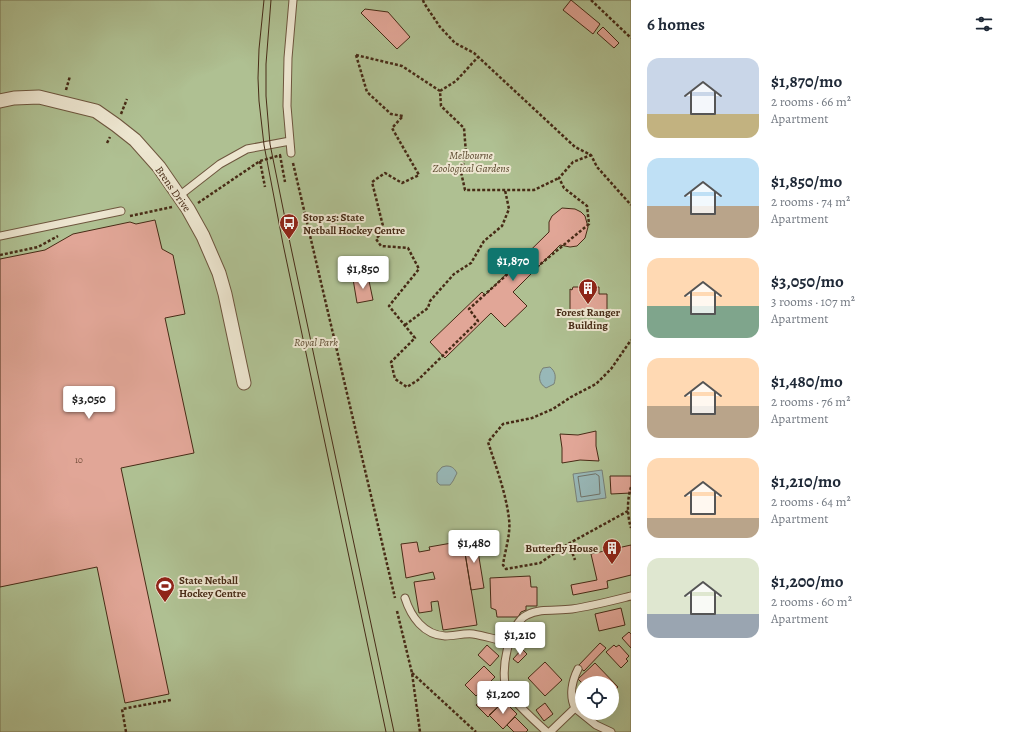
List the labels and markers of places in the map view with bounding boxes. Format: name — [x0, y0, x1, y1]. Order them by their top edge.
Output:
place label: Stop 25: State Netball Hockey Centre — [303, 210, 405, 238]
bus stop icon: Stop 25: State Netball Hockey Centre — [278, 212, 300, 240]
pin: $1,870 — [480, 248, 546, 282]
pin: $1,850 — [330, 256, 396, 290]
building icon: Forest Ranger Building — [577, 277, 599, 305]
place label: Forest Ranger Building — [556, 305, 621, 333]
pin: $3,050 — [56, 386, 122, 420]
pin: $1,480 — [441, 530, 507, 564]
building icon: Butterfly House — [601, 537, 623, 565]
place label: Butterfly House — [525, 541, 598, 556]
place label: State Netball Hockey Centre — [179, 573, 246, 601]
sports icon: State Netball Hockey Centre — [154, 575, 176, 603]
pin: $1,210 — [487, 622, 553, 656]
pin: $1,200 — [470, 681, 536, 715]

